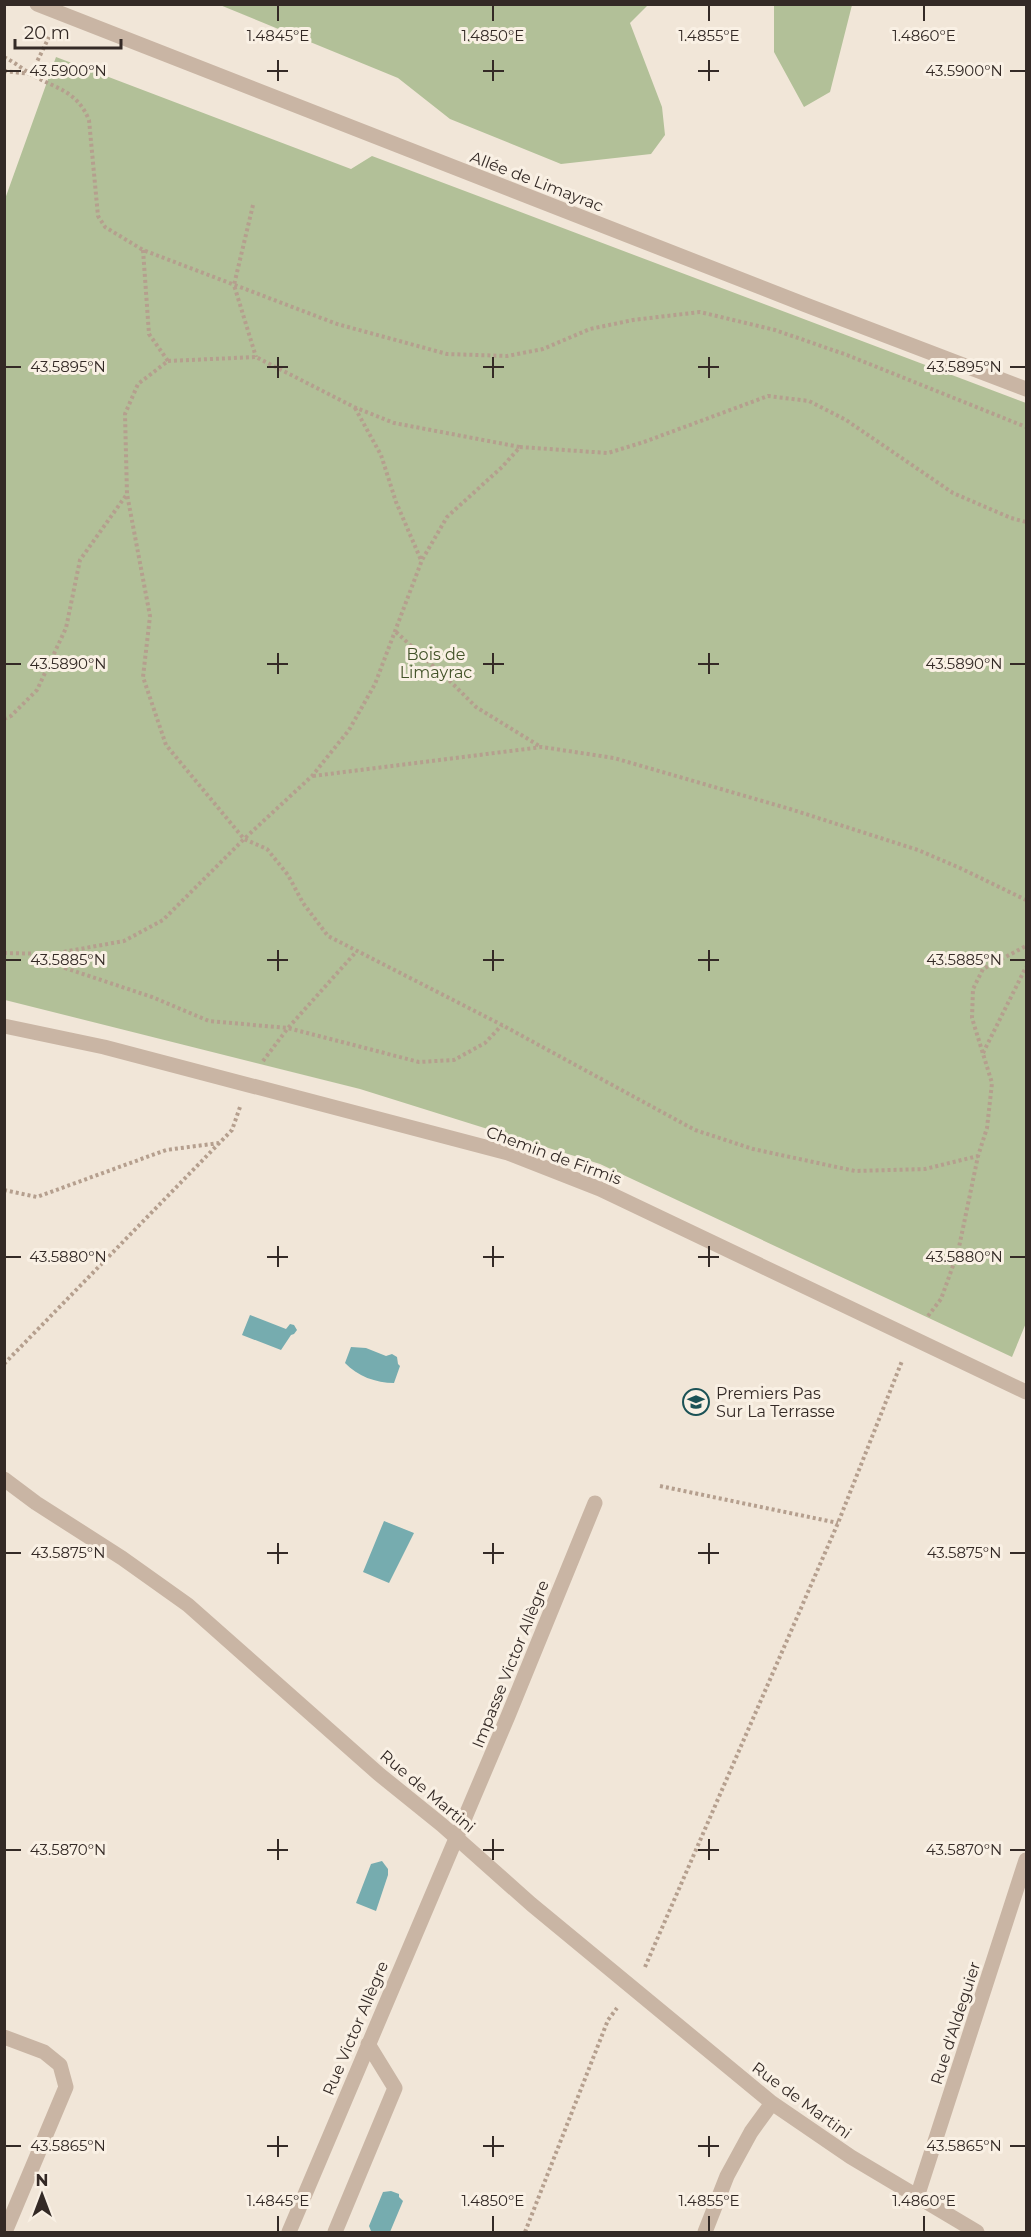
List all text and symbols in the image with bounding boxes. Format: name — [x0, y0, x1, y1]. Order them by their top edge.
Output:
scale bar — [15, 12, 122, 50]
text: 20 m — [24, 22, 70, 44]
text: 1.4845°E — [247, 26, 309, 45]
text: 1.4850°E — [462, 26, 524, 45]
text: 1.4855°E — [678, 26, 740, 45]
text: 1.4860°E — [892, 26, 956, 45]
text: 43.5900°N — [29, 61, 107, 80]
text: 43.5900°N — [925, 61, 1003, 80]
street label: Allée de Limayrac — [468, 147, 606, 216]
text: 43.5895°N — [30, 357, 106, 376]
text: 43.5895°N — [926, 357, 1002, 376]
park label: Bois de Limayrac — [400, 645, 472, 682]
text: 43.5890°N — [30, 654, 106, 673]
text: 43.5890°N — [926, 654, 1002, 673]
text: 43.5885°N — [30, 950, 106, 969]
text: 43.5885°N — [926, 950, 1002, 969]
street label: Chemin de Firmis — [484, 1122, 624, 1189]
text: 43.5880°N — [29, 1247, 107, 1266]
text: 43.5880°N — [925, 1247, 1003, 1266]
place label: Premiers Pas Sur La Terrasse — [716, 1384, 835, 1421]
school or university icon: Premiers Pas Sur La Terrasse — [681, 1387, 711, 1417]
text: 43.5875°N — [31, 1543, 105, 1562]
text: 43.5875°N — [927, 1543, 1001, 1562]
street label: Impasse Victor Allègre — [468, 1578, 553, 1751]
street label: Rue de Martini — [376, 1746, 479, 1837]
text: 43.5870°N — [30, 1840, 106, 1859]
text: 43.5870°N — [926, 1840, 1002, 1859]
street label: Rue Victor Allègre — [319, 1958, 392, 2098]
street label: Rue d'Aldeguier — [927, 1959, 984, 2087]
street label: Rue de Martini — [748, 2058, 855, 2143]
text: 43.5865°N — [30, 2136, 106, 2155]
text: 43.5865°N — [926, 2136, 1002, 2155]
north arrow — [12, 2165, 72, 2225]
text: N — [36, 2171, 48, 2190]
text: 1.4845°E — [247, 2191, 309, 2210]
text: 1.4850°E — [462, 2191, 524, 2210]
text: 1.4855°E — [678, 2191, 740, 2210]
text: 1.4860°E — [892, 2191, 956, 2210]

